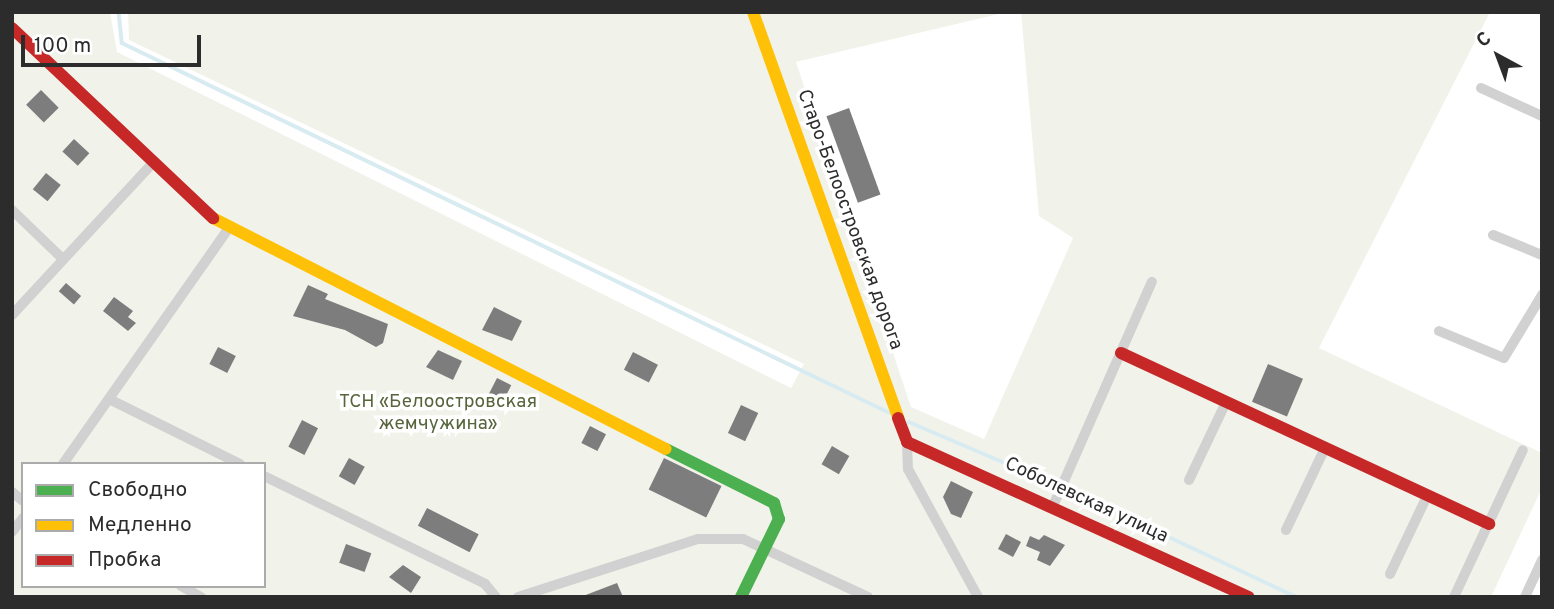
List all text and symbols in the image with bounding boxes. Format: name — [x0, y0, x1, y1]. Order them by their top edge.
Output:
scale bar — [24, 21, 205, 65]
north arrow — [1463, 21, 1533, 91]
text: С — [1472, 27, 1497, 53]
text: 100 m — [34, 33, 91, 60]
street label: Старо-Белоостровская дорога — [791, 87, 907, 353]
park label: ТСН «Белоостровская жемчужина» — [339, 392, 537, 436]
street label: Соболевская улица — [1001, 453, 1171, 549]
legend — [21, 462, 266, 588]
text: Свободно — [88, 477, 187, 504]
text: Медленно — [88, 512, 192, 539]
text: Пробка — [88, 547, 161, 574]

